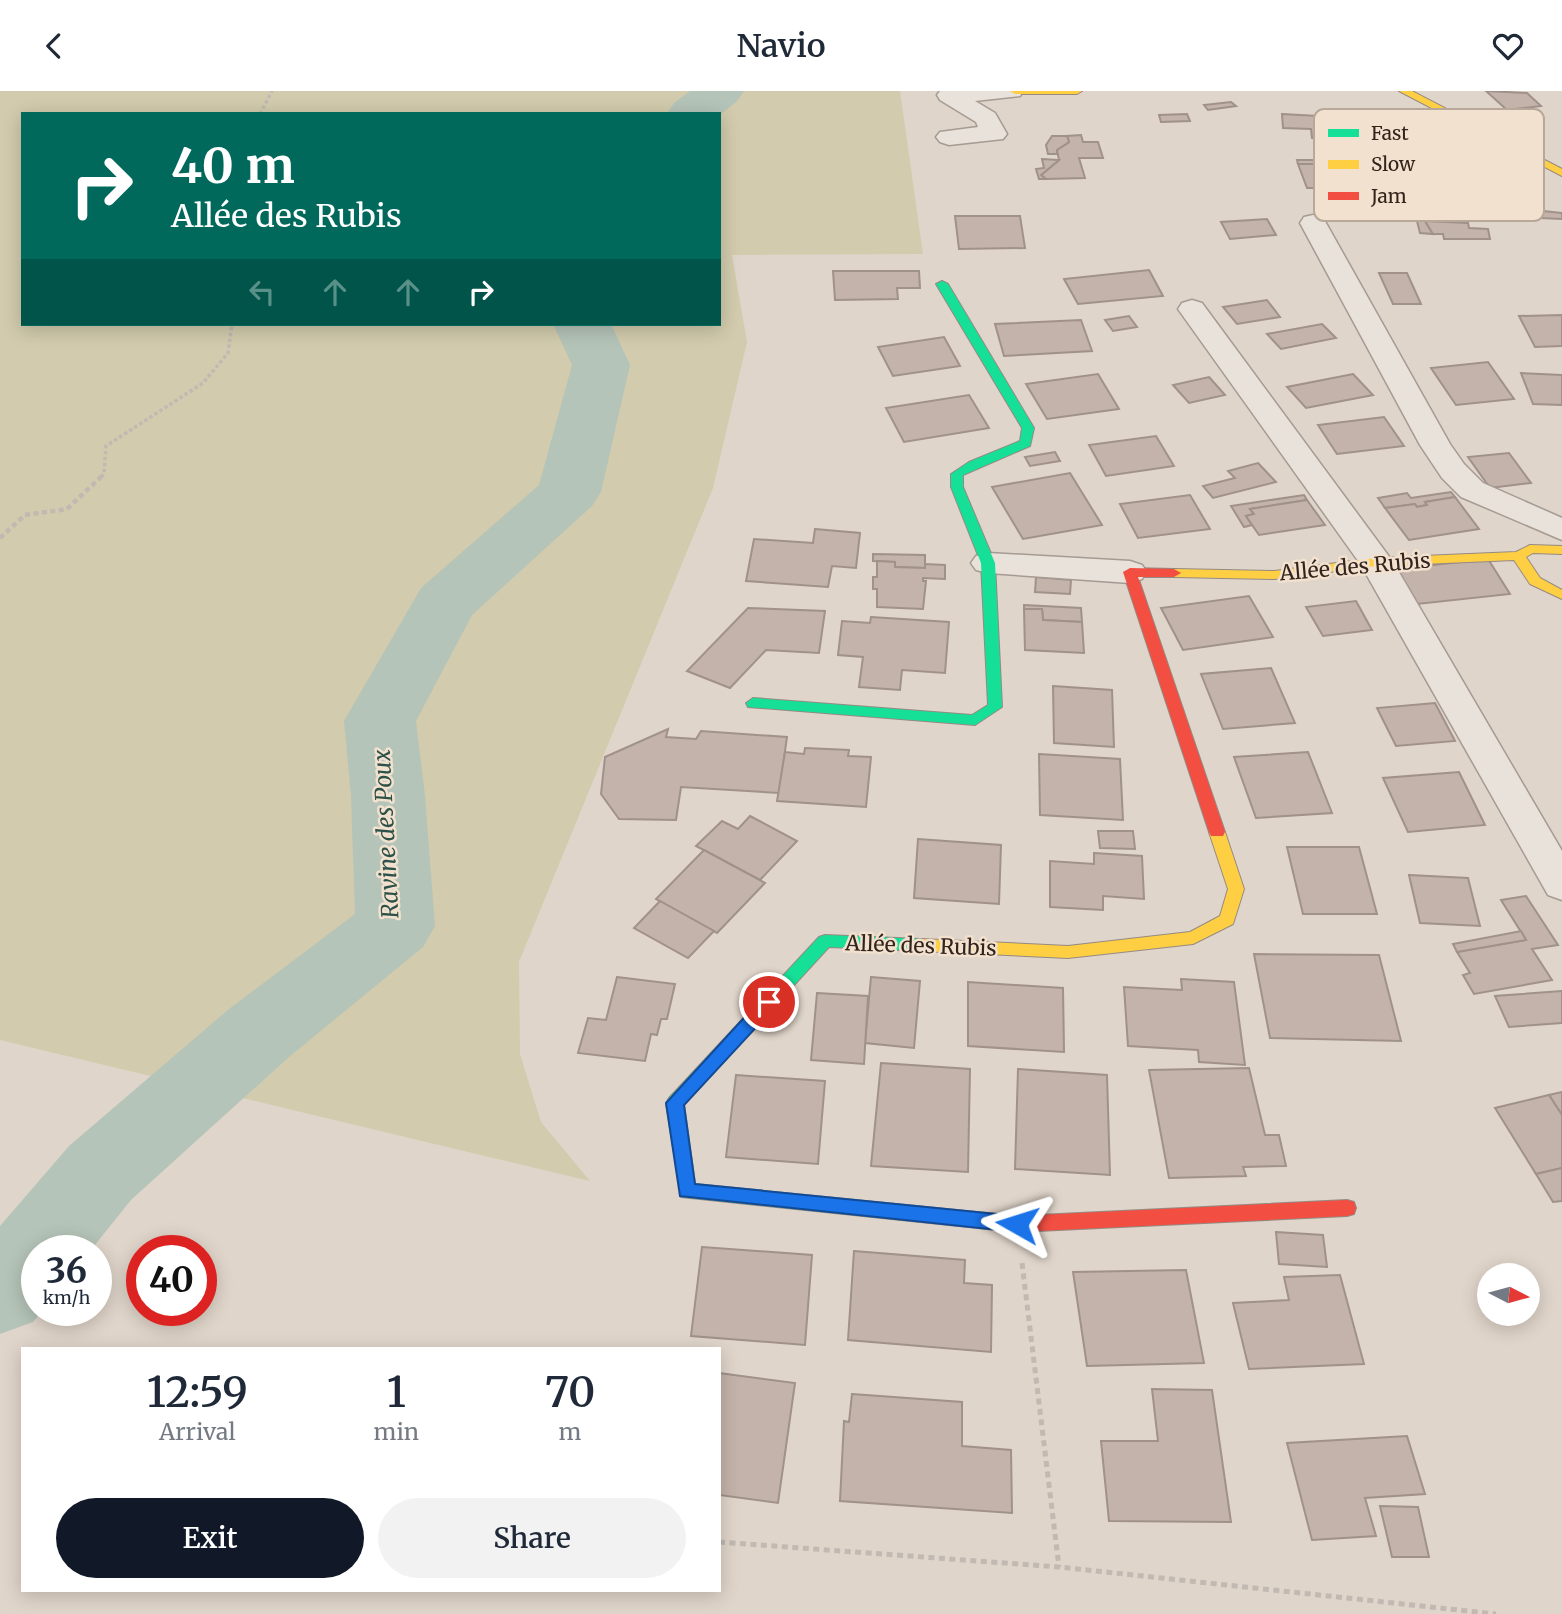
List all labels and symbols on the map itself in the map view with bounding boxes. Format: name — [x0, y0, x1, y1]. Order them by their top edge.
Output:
legend — [1314, 109, 1544, 221]
text: Fast — [1371, 121, 1409, 145]
text: Slow — [1371, 152, 1416, 176]
text: Jam — [1370, 184, 1407, 208]
street label: Allée des Rubis — [1277, 546, 1432, 587]
water label: Ravine des Poux — [367, 749, 404, 919]
street label: Allée des Rubis — [844, 929, 997, 962]
pin — [739, 972, 799, 1032]
position arrow — [980, 1187, 1054, 1261]
speed limit sign: 40 — [126, 1235, 217, 1326]
north arrow — [1477, 1263, 1540, 1327]

